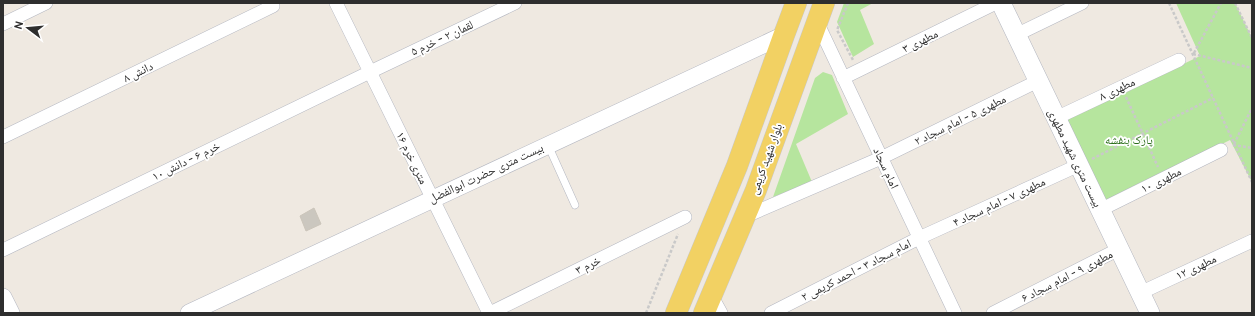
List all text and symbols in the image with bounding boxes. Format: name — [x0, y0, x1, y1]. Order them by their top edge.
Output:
north arrow — [8, 8, 48, 48]
street label: لقمان ۲ - خرم ۵ — [408, 17, 476, 59]
text: N — [11, 20, 26, 31]
street label: مطهری ۳ — [899, 25, 940, 56]
street label: دانش ۸ — [120, 58, 155, 85]
street label: مطهری ۸ — [1096, 74, 1137, 103]
street label: مطهری ۵ - امام سجاد ۲ — [911, 91, 1009, 149]
street label: بیست متری شهید مطهری — [1045, 106, 1106, 210]
street label: بلوار شهید کریمی — [746, 121, 786, 196]
street label: ۱۶ متری خرم — [392, 129, 432, 187]
park label: پارک بنفشه — [1105, 132, 1153, 147]
street label: خرم ۶ - دانش ۱۰ — [149, 137, 223, 184]
street label: بیست متری حضرت ابوالفضل — [426, 139, 546, 206]
street label: امام سجاد — [869, 145, 903, 191]
street label: مطهری ۱۰ — [1138, 163, 1184, 196]
street label: مطهری ۷ - امام سجاد ۴ — [950, 174, 1048, 230]
street label: امام سجاد ۳ - احمد کریمی ۲ — [798, 235, 914, 305]
street label: مطهری ۹ - امام سجاد ۶ — [1019, 246, 1115, 306]
street label: مطهری ۱۲ — [1173, 251, 1219, 283]
street label: خرم ۳ — [573, 252, 604, 278]

